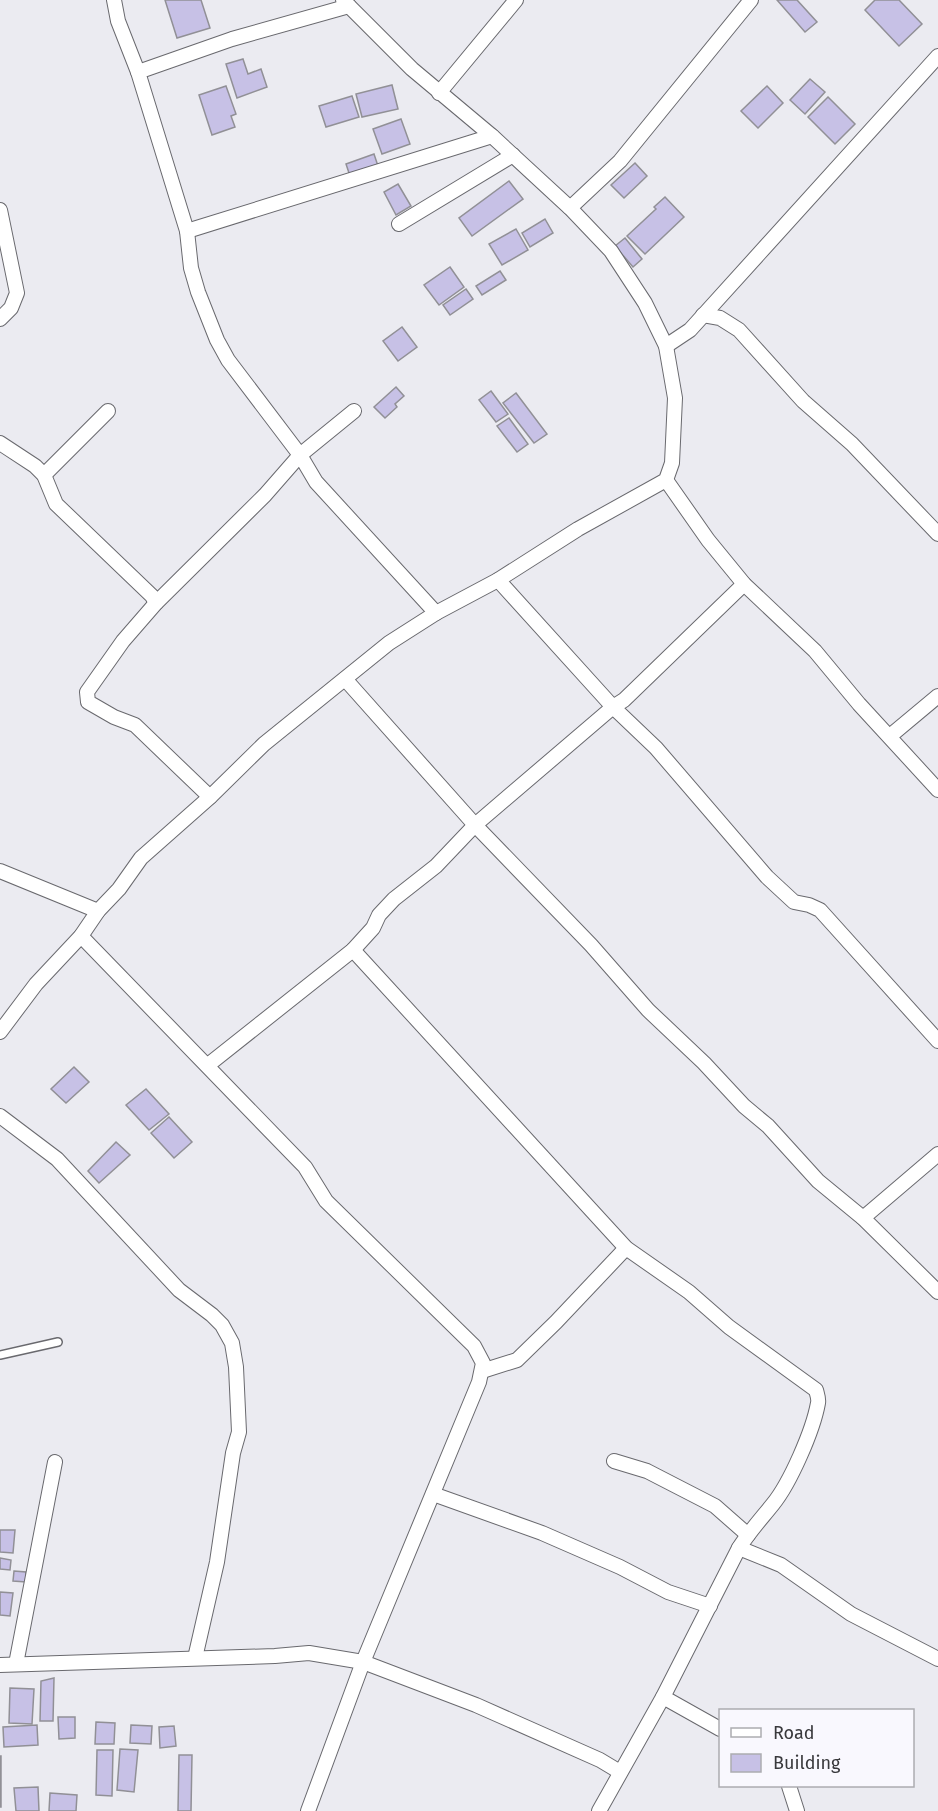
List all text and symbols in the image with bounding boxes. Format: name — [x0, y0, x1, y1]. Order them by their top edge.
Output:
legend — [719, 1709, 914, 1787]
text: Road — [773, 1722, 815, 1744]
text: Building — [773, 1752, 841, 1774]

